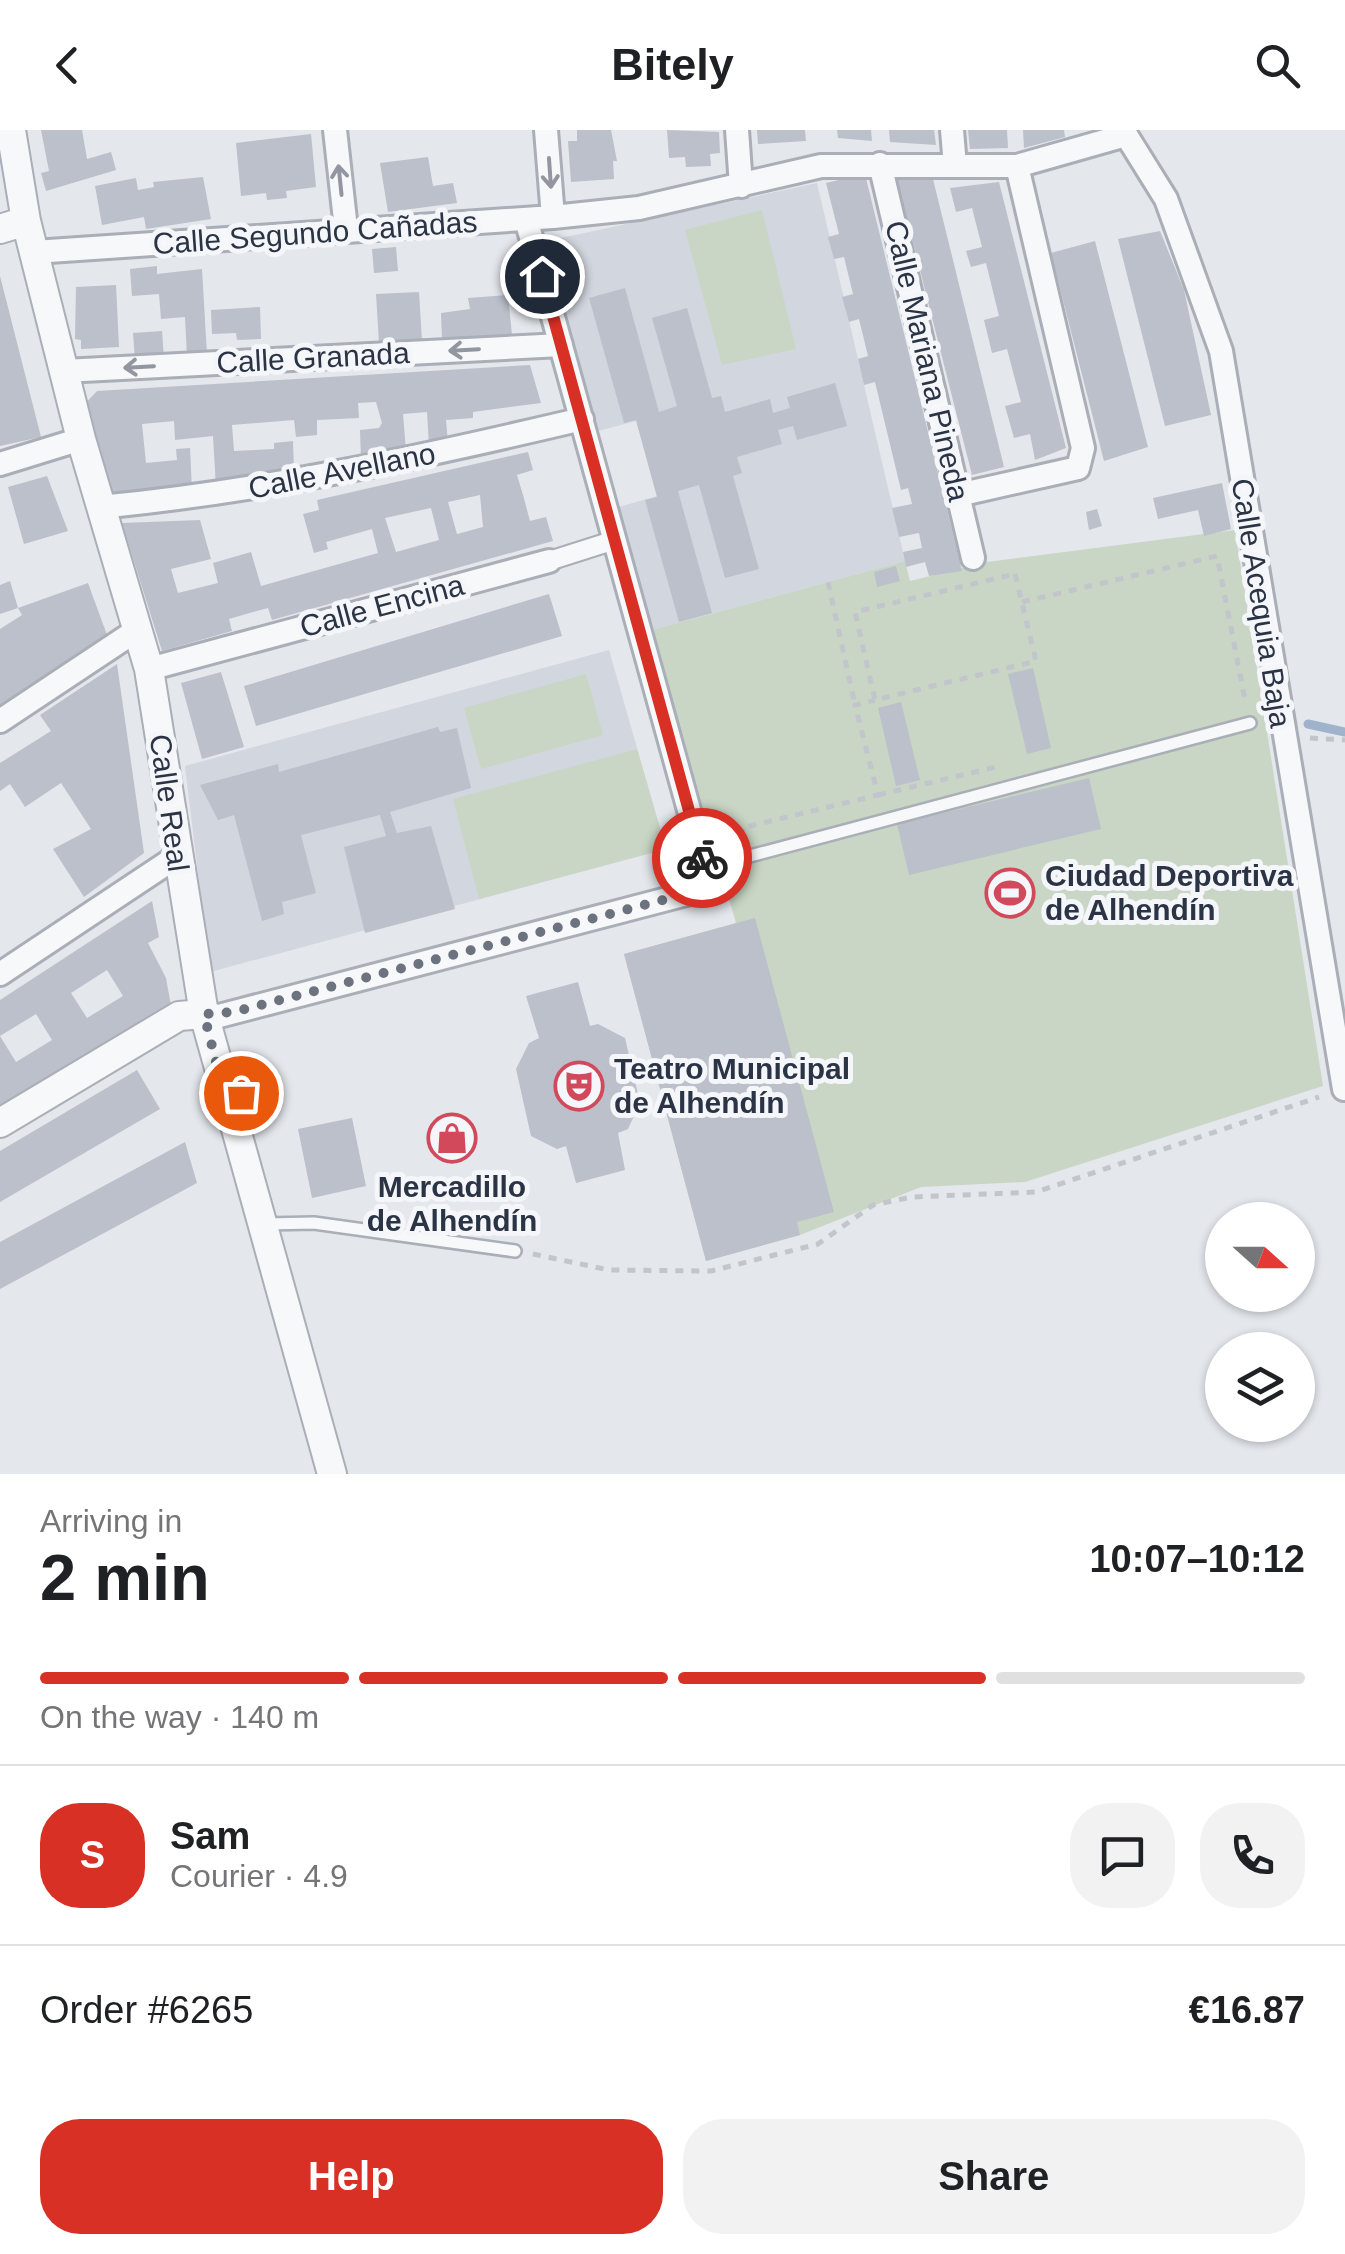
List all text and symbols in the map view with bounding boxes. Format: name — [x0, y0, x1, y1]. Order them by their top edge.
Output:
icon: back — [40, 38, 95, 93]
icon: search — [1250, 38, 1305, 93]
text: Bitely — [611, 39, 734, 90]
one-way arrow — [540, 157, 559, 189]
one-way arrow — [330, 164, 349, 196]
street label: Calle Segundo Cañadas — [152, 205, 478, 260]
street label: Calle Mariana Pineda — [879, 217, 976, 505]
pin — [500, 234, 585, 319]
icon: home — [515, 249, 570, 304]
street label: Calle Granada — [216, 336, 411, 379]
one-way arrow — [448, 341, 480, 360]
one-way arrow — [124, 358, 156, 377]
street label: Calle Avellano — [246, 436, 438, 505]
street label: Calle Acequia Baja — [1225, 476, 1298, 730]
street label: Calle Encina — [296, 568, 468, 643]
street label: Calle Real — [144, 732, 195, 874]
courier — [652, 808, 752, 908]
icon: bike — [675, 831, 730, 886]
place label: Ciudad Deportiva de Alhendín — [1045, 859, 1294, 926]
sports icon: Ciudad Deportiva de Alhendín — [984, 867, 1036, 919]
pin — [199, 1051, 284, 1136]
place label: Teatro Municipal de Alhendín — [614, 1052, 850, 1119]
theatre icon: Teatro Municipal de Alhendín — [553, 1060, 605, 1112]
icon: bag — [214, 1066, 269, 1121]
shop icon: Mercadillo de Alhendín — [426, 1112, 478, 1164]
place label: Mercadillo de Alhendín — [367, 1170, 537, 1237]
north arrow — [1205, 1202, 1315, 1312]
map controls — [1205, 1202, 1315, 1442]
button: layers — [1205, 1332, 1315, 1442]
text: Arriving in — [40, 1503, 182, 1539]
text: 10:07–10:12 — [1089, 1538, 1305, 1580]
text: 2 min — [40, 1541, 210, 1614]
text: On the way · 140 m — [40, 1699, 319, 1735]
button: chat — [1070, 1803, 1175, 1908]
button: phone — [1200, 1803, 1305, 1908]
text: Sam — [170, 1815, 250, 1857]
text: S — [80, 1834, 105, 1876]
text: Courier · 4.9 — [170, 1858, 348, 1894]
text: Order #6265 — [40, 1989, 253, 2031]
text: €16.87 — [1189, 1989, 1305, 2031]
button: Help — [40, 2119, 663, 2234]
button: Share — [683, 2119, 1305, 2234]

